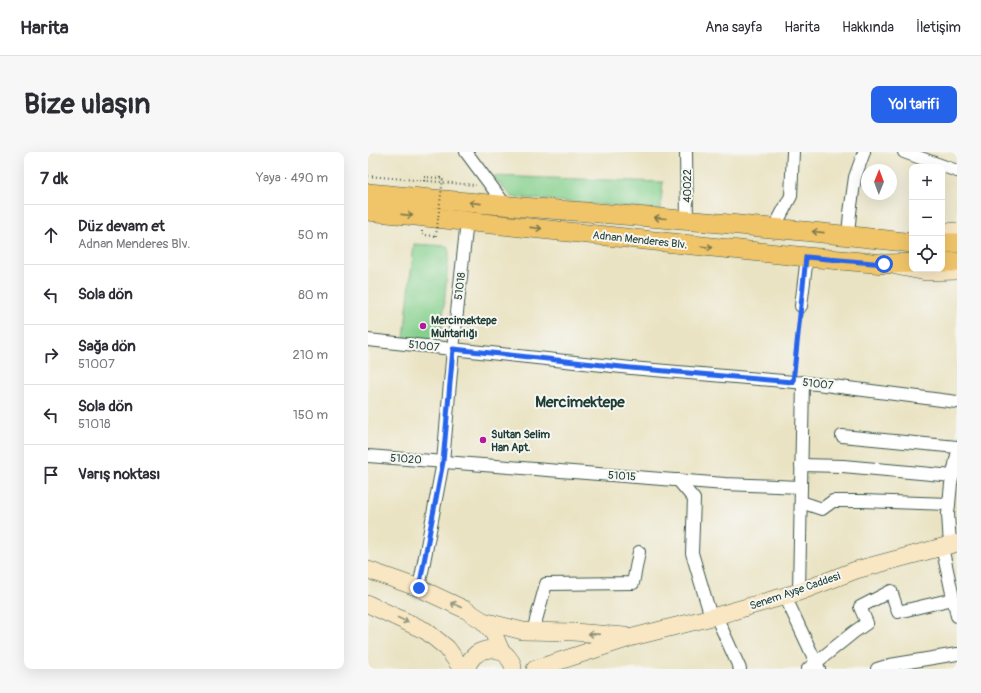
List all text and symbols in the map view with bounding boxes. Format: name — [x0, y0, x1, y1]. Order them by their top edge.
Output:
text: Harita — [20, 16, 69, 40]
text: Ana sayfa — [705, 19, 762, 36]
text: Harita — [784, 19, 820, 36]
text: Hakkında — [842, 19, 894, 36]
text: İletişim — [916, 19, 961, 36]
button: Yol tarifi — [871, 86, 957, 123]
text: Bize ulaşın — [24, 87, 150, 122]
north arrow — [861, 164, 897, 200]
map controls — [909, 164, 945, 272]
button: + — [909, 164, 945, 200]
text: 7 dk — [40, 168, 68, 189]
street label: 40022 — [681, 169, 694, 203]
text: Yaya · 490 m — [256, 170, 328, 186]
one-way arrow — [469, 200, 482, 207]
button: − — [909, 200, 945, 236]
one-way arrow — [400, 211, 413, 219]
one-way arrow — [654, 215, 667, 222]
text: Düz devam et — [78, 217, 165, 236]
icon: ahead — [40, 224, 62, 246]
one-way arrow — [529, 225, 542, 232]
text: 50 m — [298, 227, 328, 243]
street label: Adnan Menderes Blv. — [592, 229, 688, 251]
one-way arrow — [812, 229, 825, 236]
text: Adnan Menderes Blv. — [78, 236, 190, 252]
button: locate — [909, 236, 945, 272]
one-way arrow — [700, 243, 713, 251]
route start — [875, 255, 893, 273]
street label: 51018 — [452, 271, 468, 301]
icon: left — [40, 284, 62, 306]
text: Sola dön — [78, 285, 133, 304]
text: 80 m — [298, 287, 328, 303]
place label: Mercimektepe Muhtarlığı — [431, 314, 497, 340]
marker: Mercimektepe Muhtarlığı — [418, 321, 428, 331]
text: Sağa dön — [78, 337, 136, 356]
street label: 51007 — [408, 338, 440, 354]
icon: right — [40, 344, 62, 366]
text: 210 m — [292, 347, 328, 363]
text: 51007 — [78, 356, 115, 372]
street label: 51007 — [802, 376, 834, 392]
district label: Mercimektepe — [535, 393, 625, 412]
text: Sola dön — [78, 397, 133, 416]
icon: left — [40, 404, 62, 426]
text: 150 m — [293, 407, 328, 423]
text: 51018 — [78, 416, 111, 432]
place label: Sultan Selim Han Apt. — [491, 428, 550, 454]
marker: Sultan Selim Han Apt. — [478, 435, 488, 445]
street label: 51020 — [390, 451, 422, 467]
icon: arrive — [40, 464, 62, 486]
text: Varış noktası — [78, 465, 160, 484]
street label: 51015 — [608, 469, 636, 483]
street label: Senem Ayşe Caddesi — [748, 569, 843, 613]
route end — [410, 579, 428, 597]
one-way arrow — [450, 601, 462, 608]
one-way arrow — [397, 617, 409, 624]
one-way arrow — [588, 630, 601, 637]

